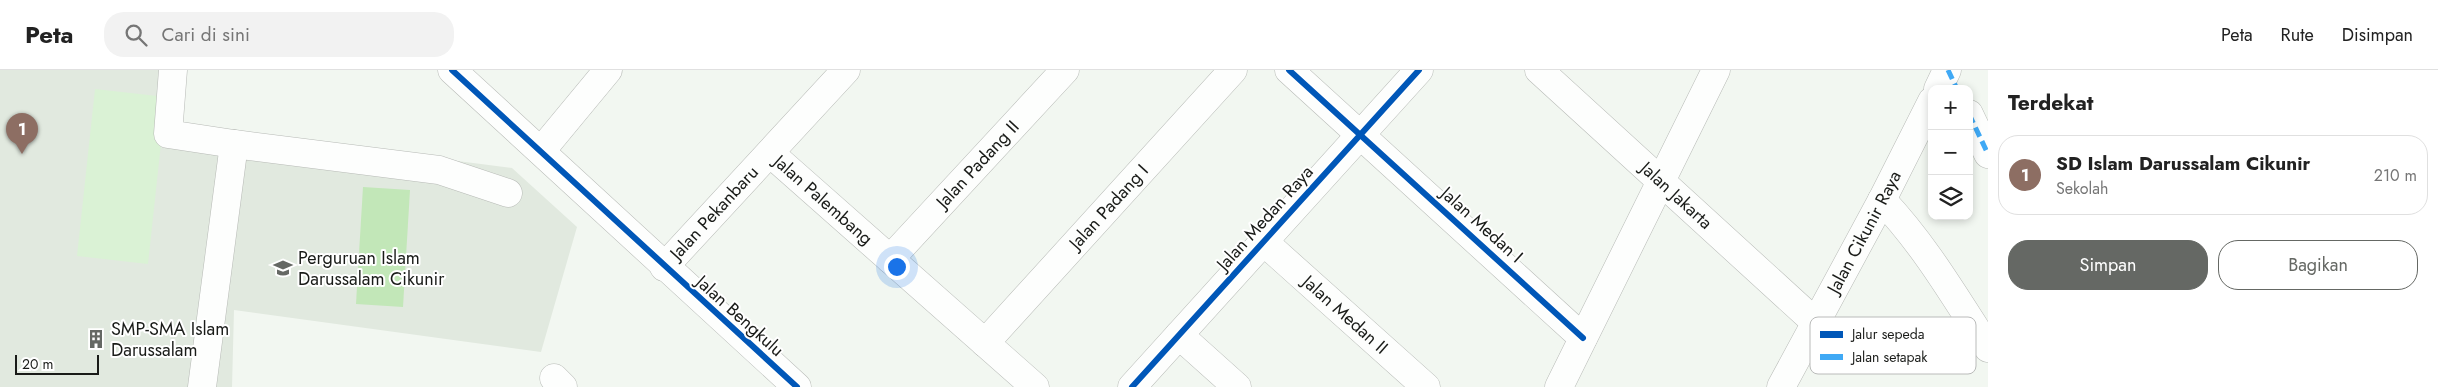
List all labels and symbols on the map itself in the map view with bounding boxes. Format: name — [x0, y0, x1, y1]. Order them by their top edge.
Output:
pin: 1 — [6, 113, 38, 154]
street label: Jalan Padang II — [929, 115, 1025, 216]
street label: Jalan Palembang — [766, 148, 879, 251]
street label: Jalan Jakarta — [1633, 154, 1718, 235]
street label: Jalan Padang I — [1062, 158, 1154, 257]
street label: Jalan Pekanbaru — [663, 160, 764, 267]
street label: Jalan Medan Raya — [1209, 160, 1319, 278]
street label: Jalan Cikunir Raya — [1820, 166, 1908, 300]
street label: Jalan Medan I — [1434, 180, 1529, 269]
place label: Perguruan Islam Darussalam Cikunir — [298, 245, 445, 292]
your location — [884, 254, 910, 280]
school or university icon: Perguruan Islam Darussalam Cikunir — [272, 257, 294, 279]
street label: Jalan Bengkulu — [689, 268, 790, 363]
street label: Jalan Medan II — [1295, 268, 1394, 360]
place label: SMP-SMA Islam Darussalam — [111, 316, 229, 363]
legend — [1810, 317, 1976, 374]
text: Jalur sepeda — [1850, 324, 1924, 344]
building icon: SMP-SMA Islam Darussalam — [85, 328, 107, 350]
text: Jalan setapak — [1850, 347, 1928, 367]
scale bar — [15, 352, 99, 375]

